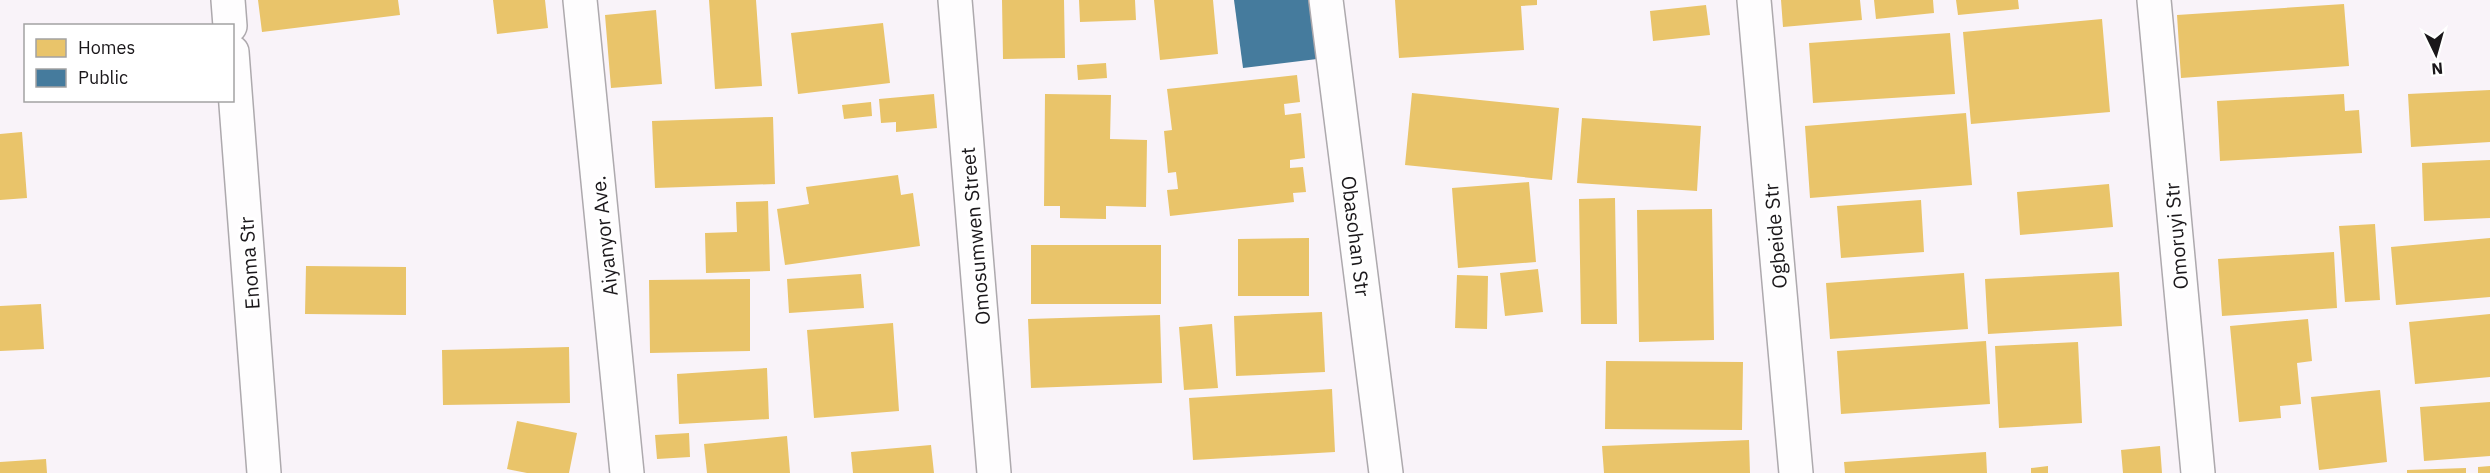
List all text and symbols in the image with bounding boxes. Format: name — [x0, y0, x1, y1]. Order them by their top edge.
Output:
legend — [24, 24, 234, 102]
north arrow — [2406, 24, 2466, 84]
text: Homes — [78, 36, 135, 59]
text: N — [2431, 58, 2444, 79]
text: Public — [78, 66, 128, 89]
street label: Omosumwen Street — [954, 146, 996, 326]
street label: Obasohan Str — [1335, 174, 1377, 298]
street label: Aiyanyor Ave. — [584, 175, 624, 297]
street label: Omoruyi Str — [2158, 181, 2194, 291]
street label: Ogbeide Str — [1757, 182, 1793, 290]
street label: Enoma Str — [232, 216, 266, 310]

